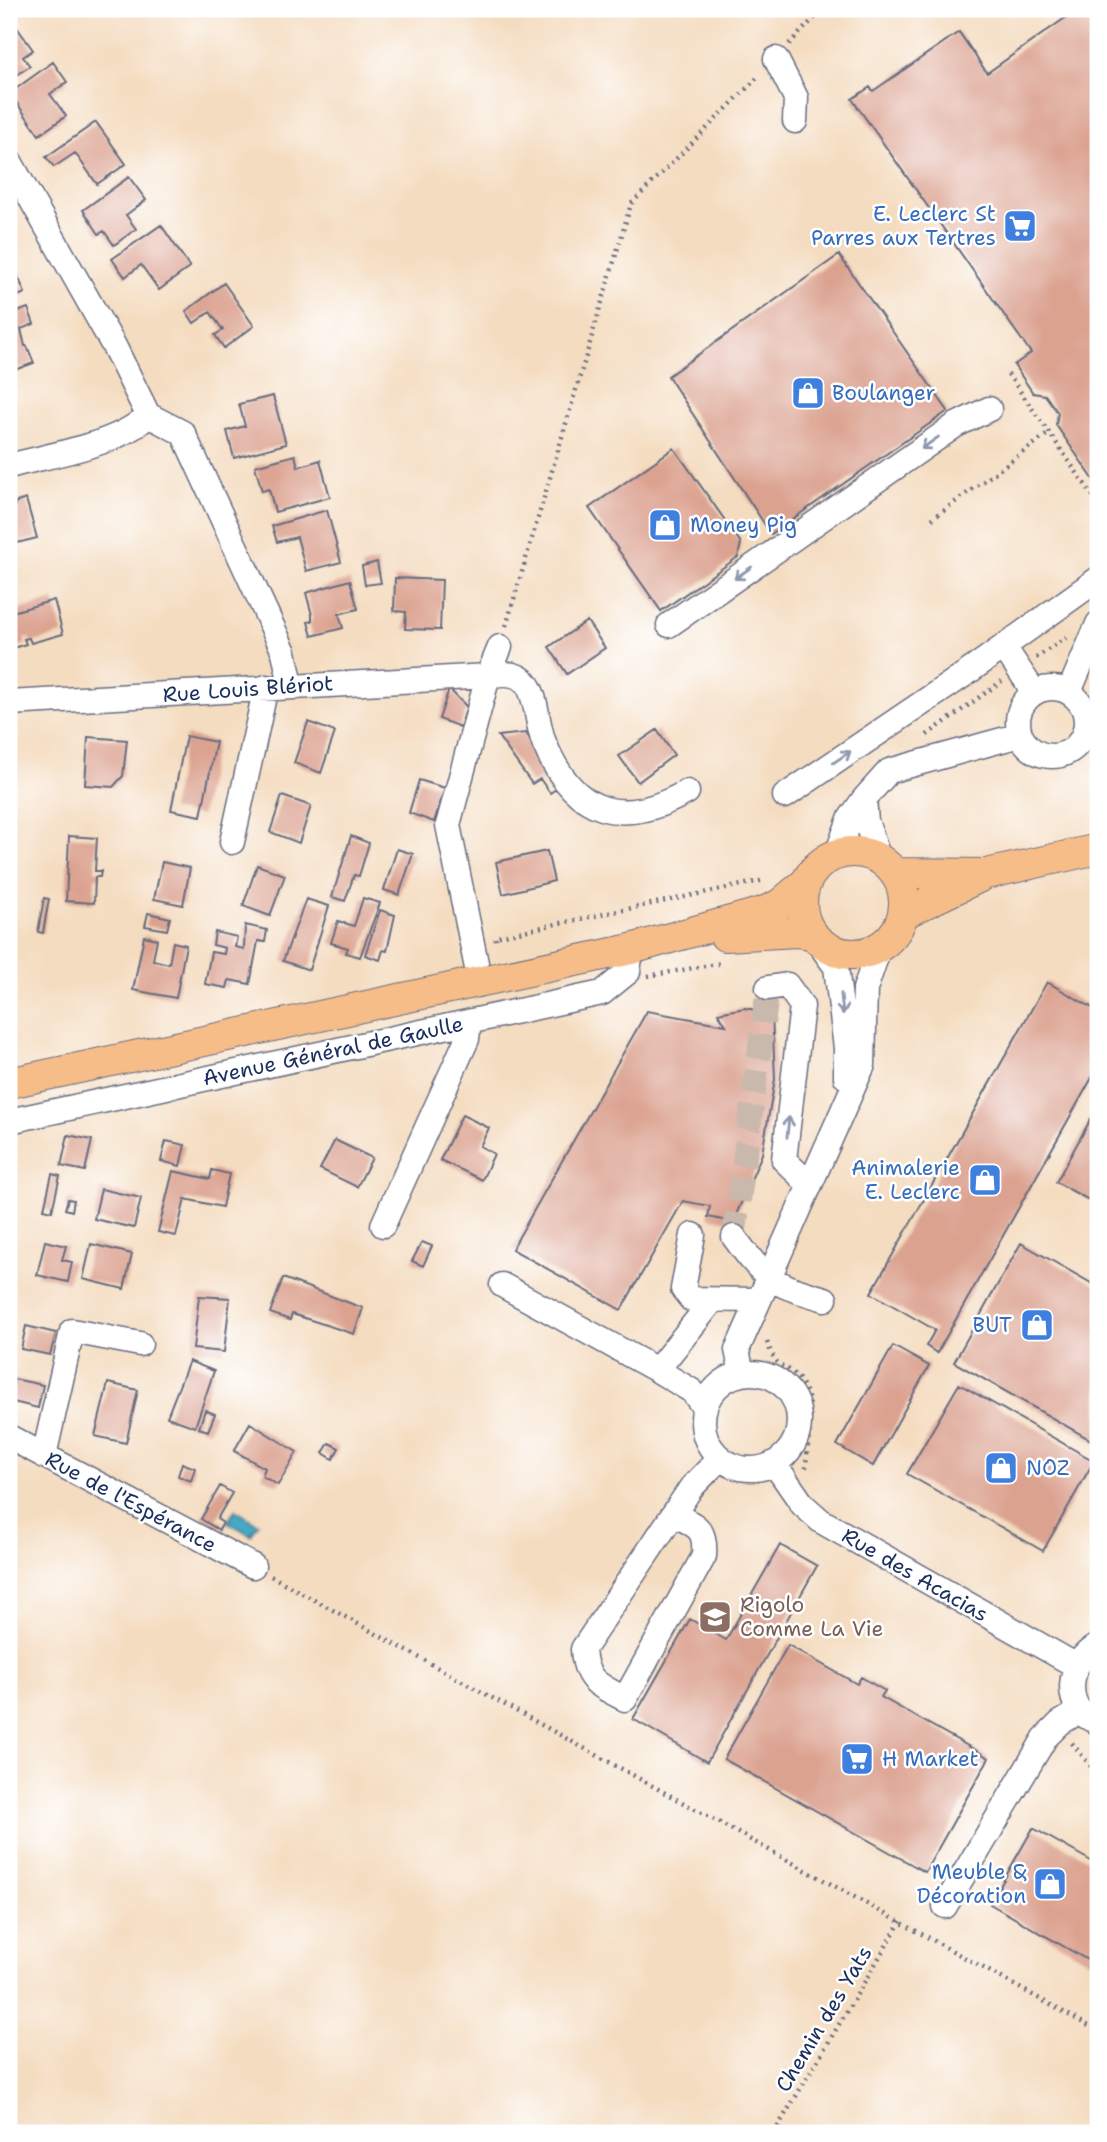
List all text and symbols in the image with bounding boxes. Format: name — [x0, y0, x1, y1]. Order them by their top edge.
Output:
place label: E. Leclerc St Parres aux Tertres — [811, 200, 996, 252]
supermarket icon: E. Leclerc St Parres aux Tertres — [1001, 207, 1039, 245]
shop icon: Boulanger — [789, 374, 827, 412]
place label: Boulanger — [832, 379, 935, 407]
one-way arrow — [921, 436, 940, 450]
shop icon: Money Pig — [646, 506, 684, 544]
place label: Money Pig — [690, 511, 797, 539]
one-way arrow — [734, 566, 753, 580]
street label: Rue Louis Blériot — [162, 669, 334, 709]
one-way arrow — [832, 750, 851, 765]
one-way arrow — [836, 992, 849, 1014]
street label: Avenue Général de Gaulle — [200, 1010, 466, 1092]
one-way arrow — [782, 1117, 795, 1139]
place label: Animalerie E. Leclerc — [851, 1154, 960, 1206]
shop icon: Animalerie E. Leclerc — [966, 1161, 1004, 1199]
shop icon: BUT — [1018, 1306, 1056, 1344]
place label: BUT — [973, 1311, 1012, 1339]
street label: Rue de l'Espérance — [41, 1445, 221, 1559]
shop icon: NOZ — [982, 1449, 1020, 1487]
place label: NOZ — [1026, 1454, 1070, 1482]
street label: Rue des Acacias — [837, 1522, 993, 1628]
place label: Rigolo Comme La Vie — [740, 1591, 883, 1643]
school or university icon: Rigolo Comme La Vie — [696, 1598, 734, 1636]
supermarket icon: H Market — [838, 1740, 876, 1778]
place label: H Market — [882, 1745, 979, 1773]
place label: Meuble & Décoration — [917, 1858, 1027, 1910]
shop icon: Meuble & Décoration — [1031, 1865, 1069, 1903]
street label: Chemin des Yats — [769, 1941, 879, 2097]

